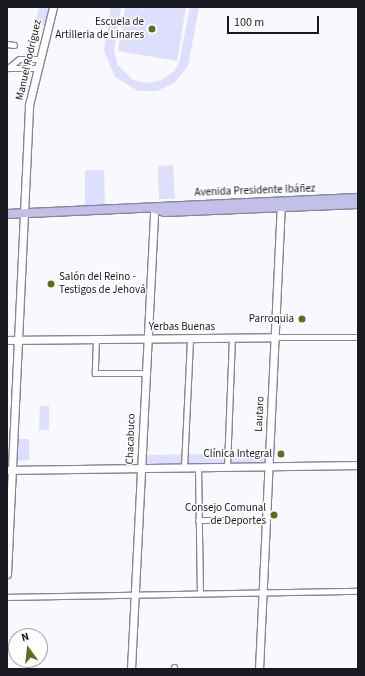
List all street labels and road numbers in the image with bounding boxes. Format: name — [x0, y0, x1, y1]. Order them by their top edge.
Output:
street label: Manuel Rodríguez — [13, 18, 45, 102]
street label: Avenida Presidente Ibáñez — [194, 182, 316, 200]
street label: Yerbas Buenas — [149, 320, 215, 334]
street label: Lautaro — [252, 396, 268, 432]
street label: Chacabuco — [124, 413, 138, 465]

